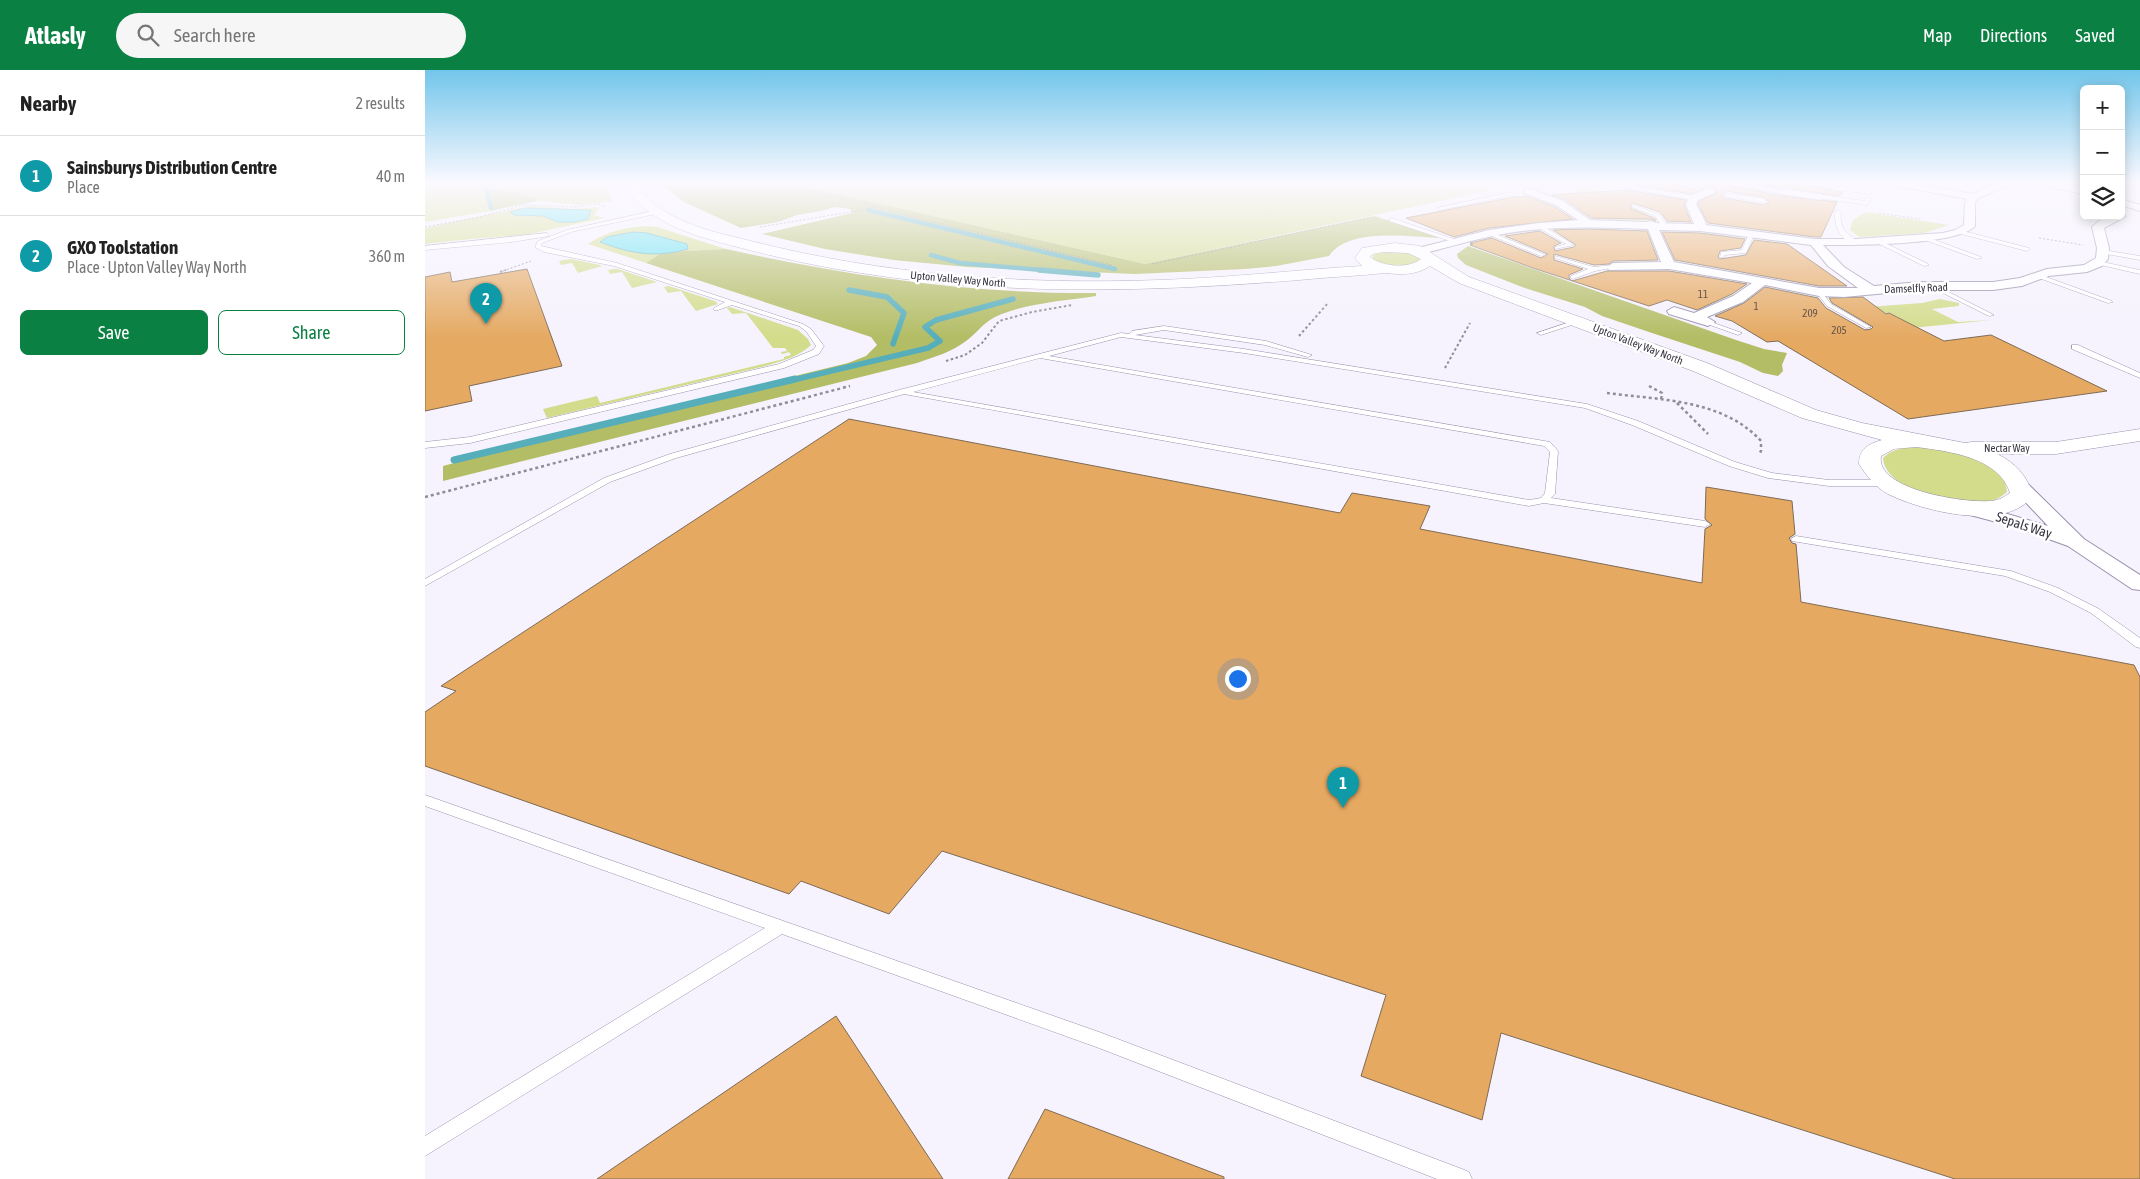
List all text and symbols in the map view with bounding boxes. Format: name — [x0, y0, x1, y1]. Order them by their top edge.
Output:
search box — [116, 13, 466, 58]
icon: search — [134, 21, 162, 49]
text: Atlasly — [25, 22, 86, 49]
text: Search here — [174, 24, 256, 46]
text: Map — [1923, 25, 1952, 46]
text: Directions — [1980, 25, 2047, 46]
text: Saved — [2075, 25, 2115, 46]
map controls — [2080, 85, 2125, 220]
button: + — [2080, 85, 2125, 130]
text: Nearby — [20, 91, 76, 115]
text: 2 results — [355, 94, 405, 112]
button: − — [2080, 130, 2125, 175]
text: Sainsburys Distribution Centre — [67, 156, 277, 178]
text: 1 — [32, 167, 40, 185]
text: 40 m — [376, 167, 405, 185]
button: layers — [2080, 175, 2125, 220]
text: Place — [67, 178, 100, 196]
text: GXO Toolstation — [67, 236, 178, 258]
text: 2 — [32, 247, 40, 265]
text: 360 m — [369, 247, 405, 265]
text: Place · Upton Valley Way North — [67, 258, 247, 276]
street label: Upton Valley Way North — [910, 269, 1006, 289]
street label: Damselfly Road — [1884, 281, 1948, 295]
pin: 2 — [470, 283, 502, 324]
house number: 11 — [1698, 288, 1708, 300]
house number: 1 — [1753, 300, 1759, 312]
house number: 209 — [1802, 307, 1818, 319]
button: Save — [20, 310, 208, 355]
button: Share — [218, 310, 405, 355]
street label: Upton Valley Way North — [1591, 321, 1685, 367]
house number: 205 — [1831, 324, 1847, 336]
street label: Nectar Way — [1984, 442, 2030, 454]
street label: Sepals Way — [1994, 508, 2054, 542]
your location — [1225, 666, 1251, 692]
pin: 1 — [1327, 767, 1359, 808]

